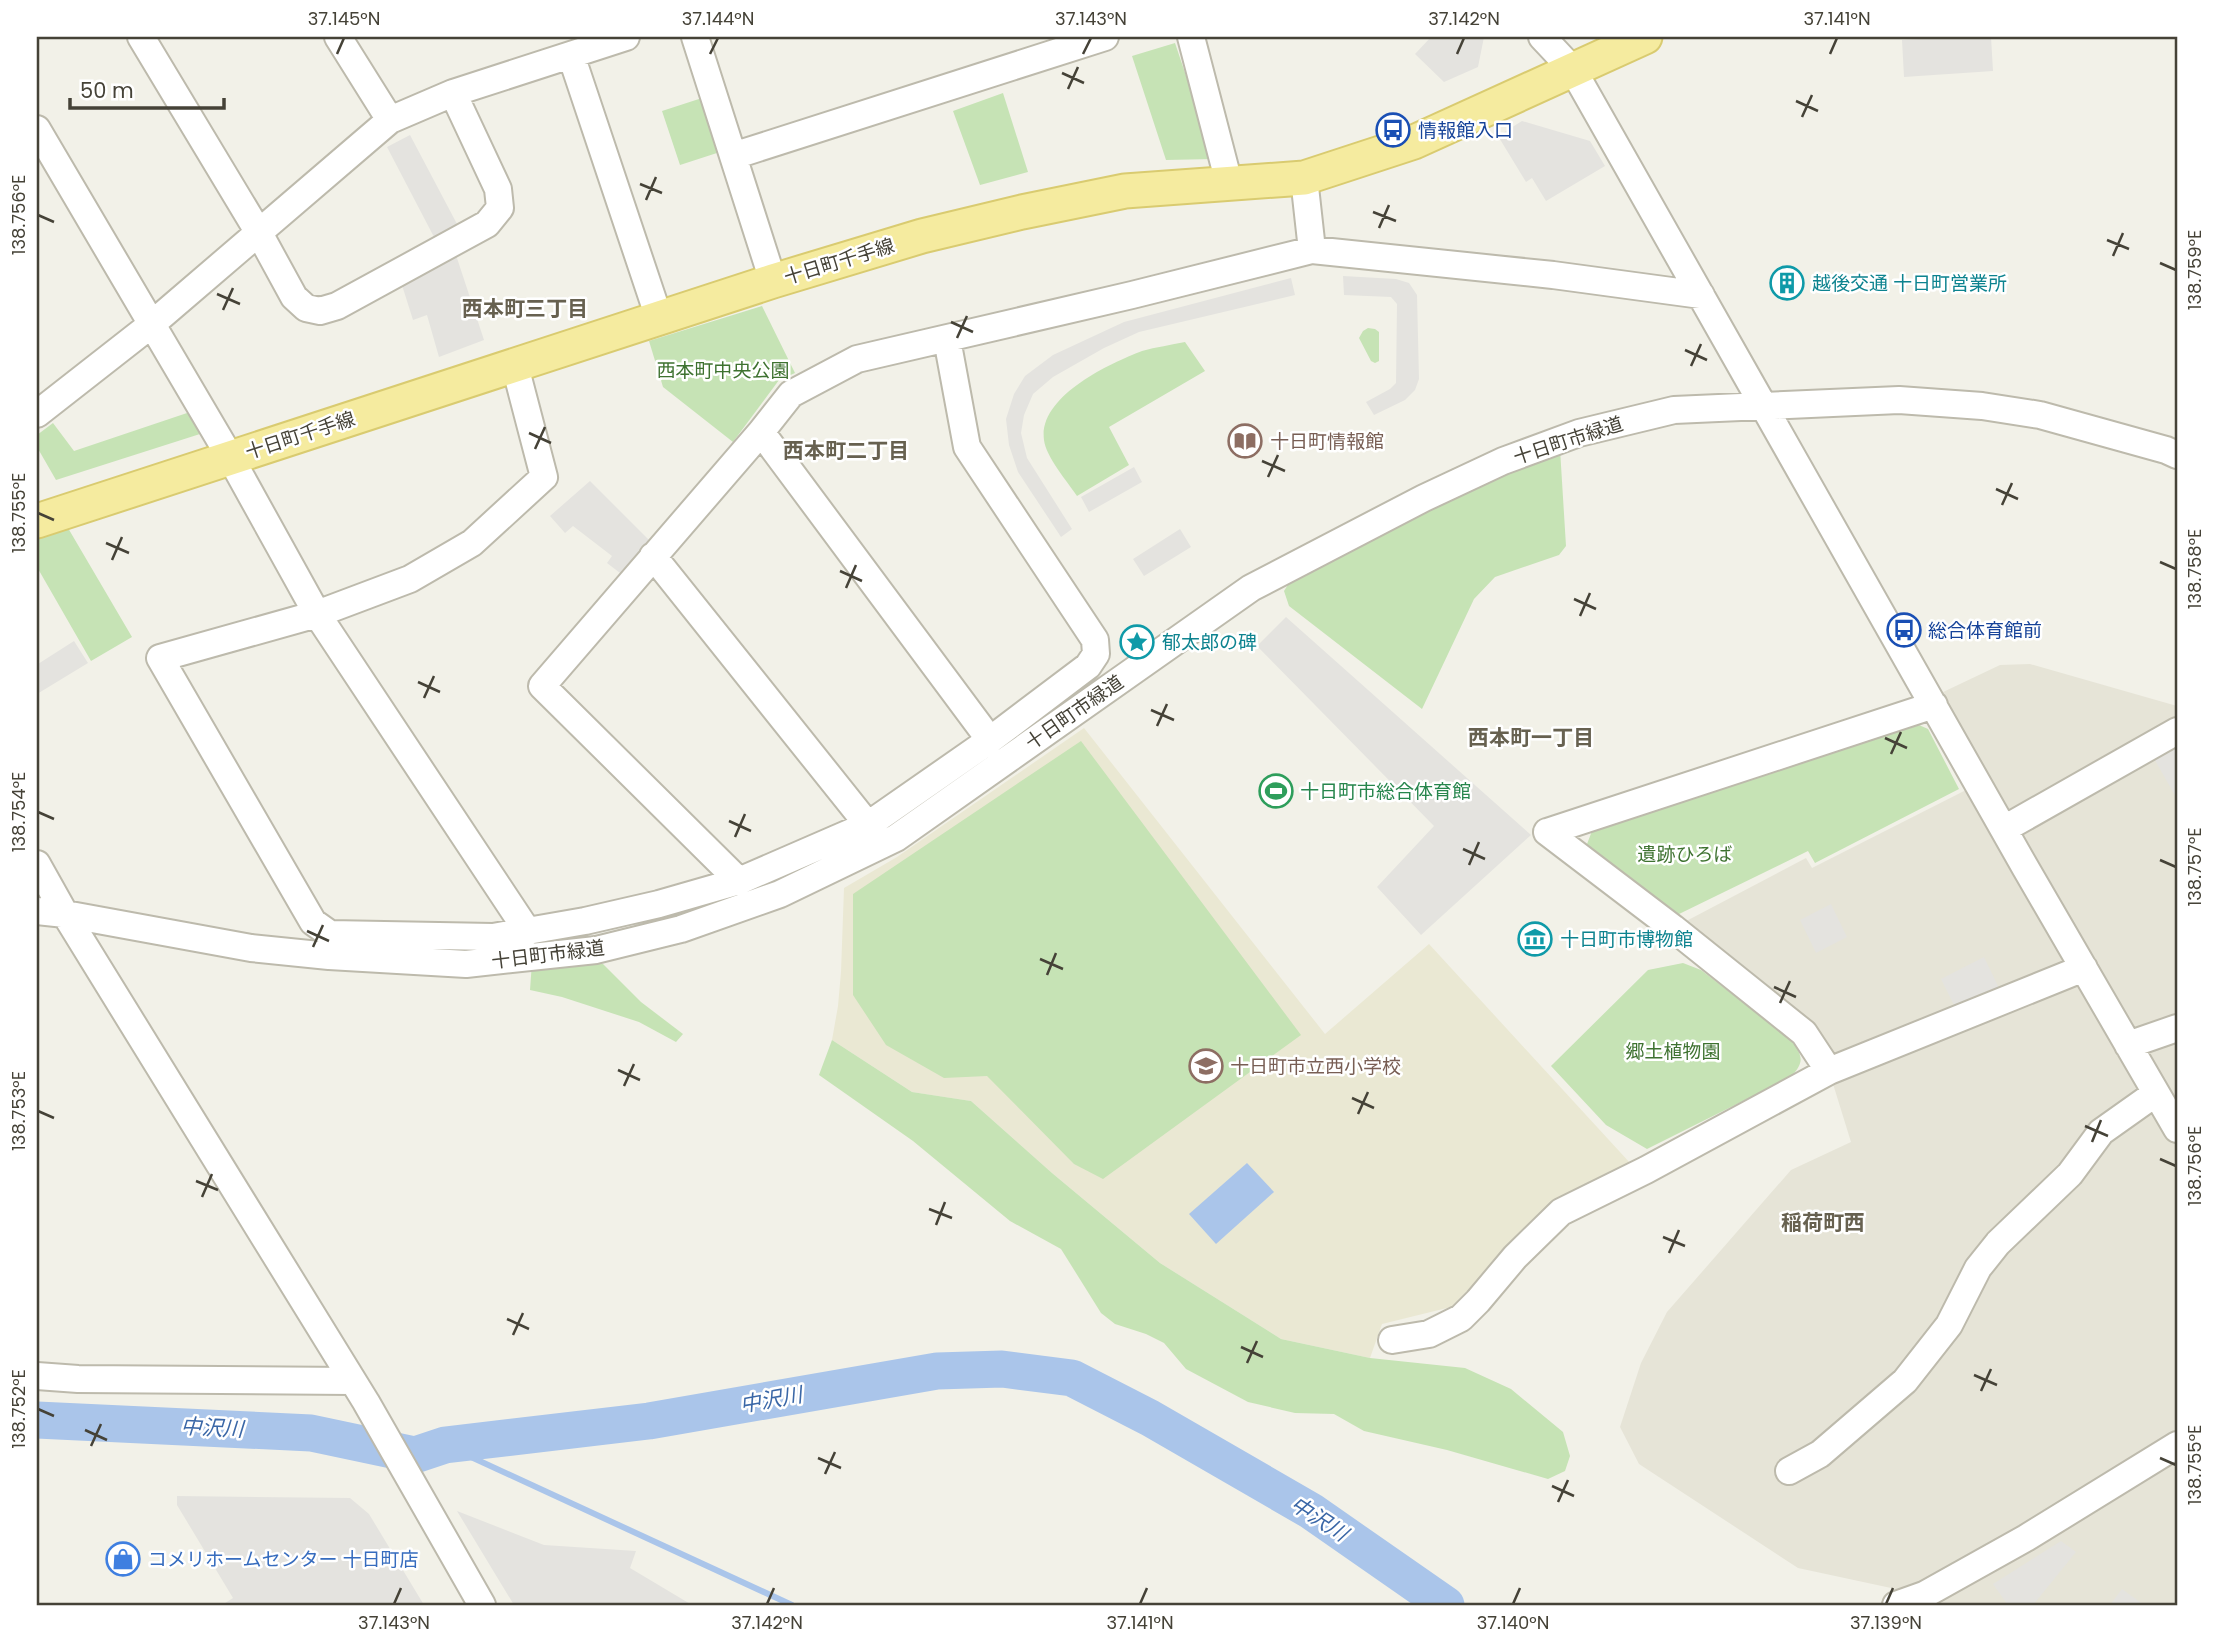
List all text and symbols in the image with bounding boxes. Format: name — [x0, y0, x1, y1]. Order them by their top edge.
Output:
text: 37.145°N — [308, 6, 380, 31]
text: 37.144°N — [682, 6, 754, 31]
text: 37.143°N — [1055, 6, 1127, 31]
text: 37.142°N — [1428, 6, 1500, 31]
text: 37.141°N — [1803, 6, 1871, 31]
scale bar — [70, 66, 224, 110]
text: 50 m — [80, 76, 134, 105]
bus stop icon: 情報館入口 — [1374, 111, 1412, 149]
place label: 情報館入口 — [1418, 117, 1513, 144]
text: 138.756°E — [6, 175, 31, 255]
text: 138.759°E — [2182, 230, 2207, 310]
street label: 十日町千手線 — [781, 232, 898, 291]
building icon: 越後交通 十日町営業所 — [1768, 264, 1806, 302]
place label: 越後交通 十日町営業所 — [1812, 270, 2007, 297]
district label: 西本町三丁目 — [462, 294, 588, 323]
park label: 西本町中央公園 — [656, 357, 790, 384]
street label: 十日町千手線 — [242, 405, 359, 466]
street label: 十日町市緑道 — [1510, 410, 1627, 471]
library icon: 十日町情報館 — [1226, 422, 1264, 460]
place label: 十日町情報館 — [1270, 428, 1384, 455]
district label: 西本町二丁目 — [783, 436, 909, 465]
text: 138.755°E — [6, 473, 31, 553]
text: 138.758°E — [2182, 529, 2207, 609]
bus stop icon: 総合体育館前 — [1885, 611, 1923, 649]
place label: 総合体育館前 — [1928, 617, 2042, 644]
place icon: 郁太郎の碑 — [1118, 623, 1156, 661]
place label: 郁太郎の碑 — [1162, 629, 1257, 656]
street label: 十日町市緑道 — [1020, 669, 1129, 756]
district label: 西本町一丁目 — [1468, 723, 1594, 752]
text: 138.754°E — [6, 772, 31, 852]
sports icon: 十日町市総合体育館 — [1257, 772, 1295, 810]
place label: 十日町市総合体育館 — [1300, 778, 1471, 805]
text: 138.757°E — [2182, 827, 2207, 907]
park label: 遺跡ひろば — [1637, 841, 1733, 868]
museum icon: 十日町市博物館 — [1516, 920, 1554, 958]
place label: 十日町市博物館 — [1560, 926, 1693, 953]
street label: 十日町市緑道 — [490, 934, 606, 975]
park label: 郷土植物園 — [1625, 1038, 1721, 1065]
school or university icon: 十日町市立西小学校 — [1187, 1047, 1225, 1085]
place label: 十日町市立西小学校 — [1230, 1053, 1401, 1080]
text: 138.753°E — [6, 1071, 31, 1151]
text: 138.756°E — [2182, 1126, 2207, 1206]
district label: 稲荷町西 — [1781, 1208, 1865, 1237]
text: 138.752°E — [6, 1369, 31, 1449]
water label: 中沢川 — [737, 1379, 806, 1419]
water label: 中沢川 — [180, 1411, 246, 1444]
text: 138.755°E — [2182, 1425, 2207, 1505]
water label: 中沢川 — [1285, 1489, 1355, 1549]
shop icon: コメリホームセンター 十日町店 — [104, 1540, 142, 1578]
place label: コメリホームセンター 十日町店 — [148, 1546, 419, 1573]
text: 37.143°N — [358, 1610, 430, 1635]
text: 37.142°N — [731, 1610, 803, 1635]
text: 37.141°N — [1106, 1610, 1174, 1635]
text: 37.140°N — [1477, 1610, 1549, 1635]
text: 37.139°N — [1850, 1610, 1922, 1635]

